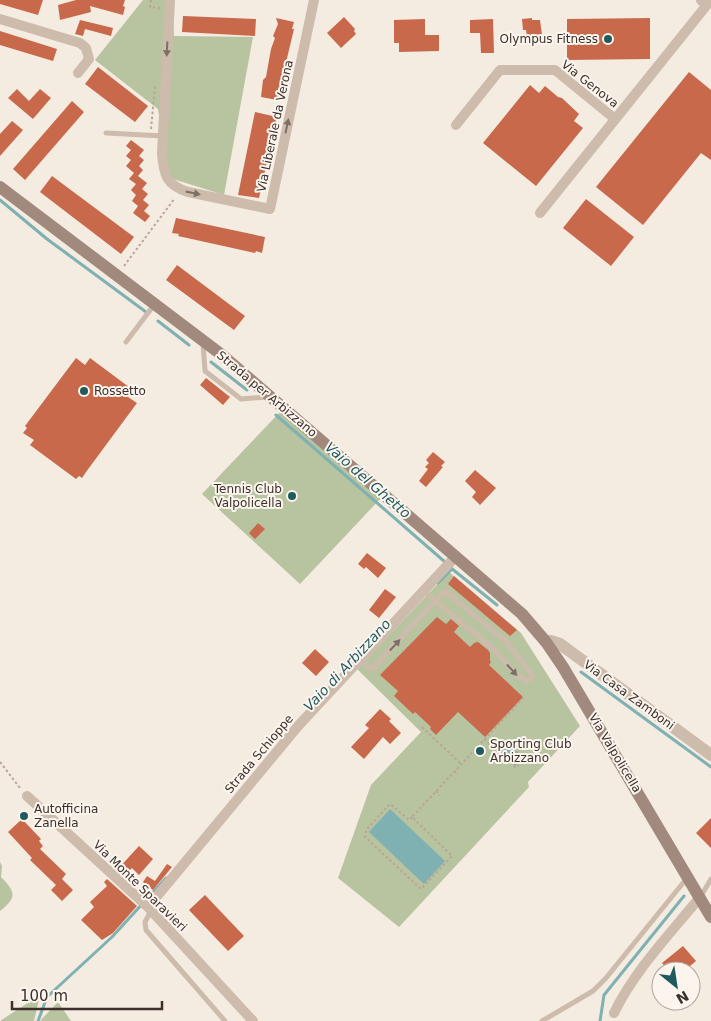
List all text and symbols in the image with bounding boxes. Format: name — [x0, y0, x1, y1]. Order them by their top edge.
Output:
place label: Olympus Fitness — [500, 32, 598, 46]
marker: Olympus Fitness — [602, 33, 614, 45]
one-way arrow — [163, 41, 171, 57]
street label: Via Genova — [559, 57, 621, 111]
street label: Via Liberale da Verona — [254, 59, 296, 193]
one-way arrow — [284, 118, 292, 134]
one-way arrow — [186, 190, 202, 198]
street label: Strada per Arbizzano — [214, 348, 320, 440]
place label: Rossetto — [94, 384, 146, 398]
marker: Rossetto — [78, 385, 90, 397]
water label: Vaio del Ghetto — [322, 439, 414, 521]
place label: Tennis Club Valpolicella — [213, 482, 282, 510]
marker: Tennis Club Valpolicella — [286, 490, 298, 502]
water label: Vaio di Arbizzano — [300, 616, 394, 714]
one-way arrow — [389, 640, 401, 652]
street label: Via Casa Zamboni — [581, 657, 677, 733]
one-way arrow — [506, 663, 518, 675]
street label: Via Valpolicella — [586, 711, 644, 795]
street label: Strada Schioppe — [222, 712, 296, 796]
place label: Sporting Club Arbizzano — [490, 737, 572, 765]
marker: Sporting Club Arbizzano — [474, 745, 486, 757]
place label: Autofficina Zanella — [34, 802, 98, 830]
marker: Autofficina Zanella — [18, 810, 30, 822]
street label: Via Monte Sparavieri — [90, 838, 190, 934]
north arrow — [651, 961, 701, 1011]
scale bar — [12, 978, 162, 1010]
text: 100 m — [20, 987, 68, 1005]
text: N — [673, 987, 692, 1007]

